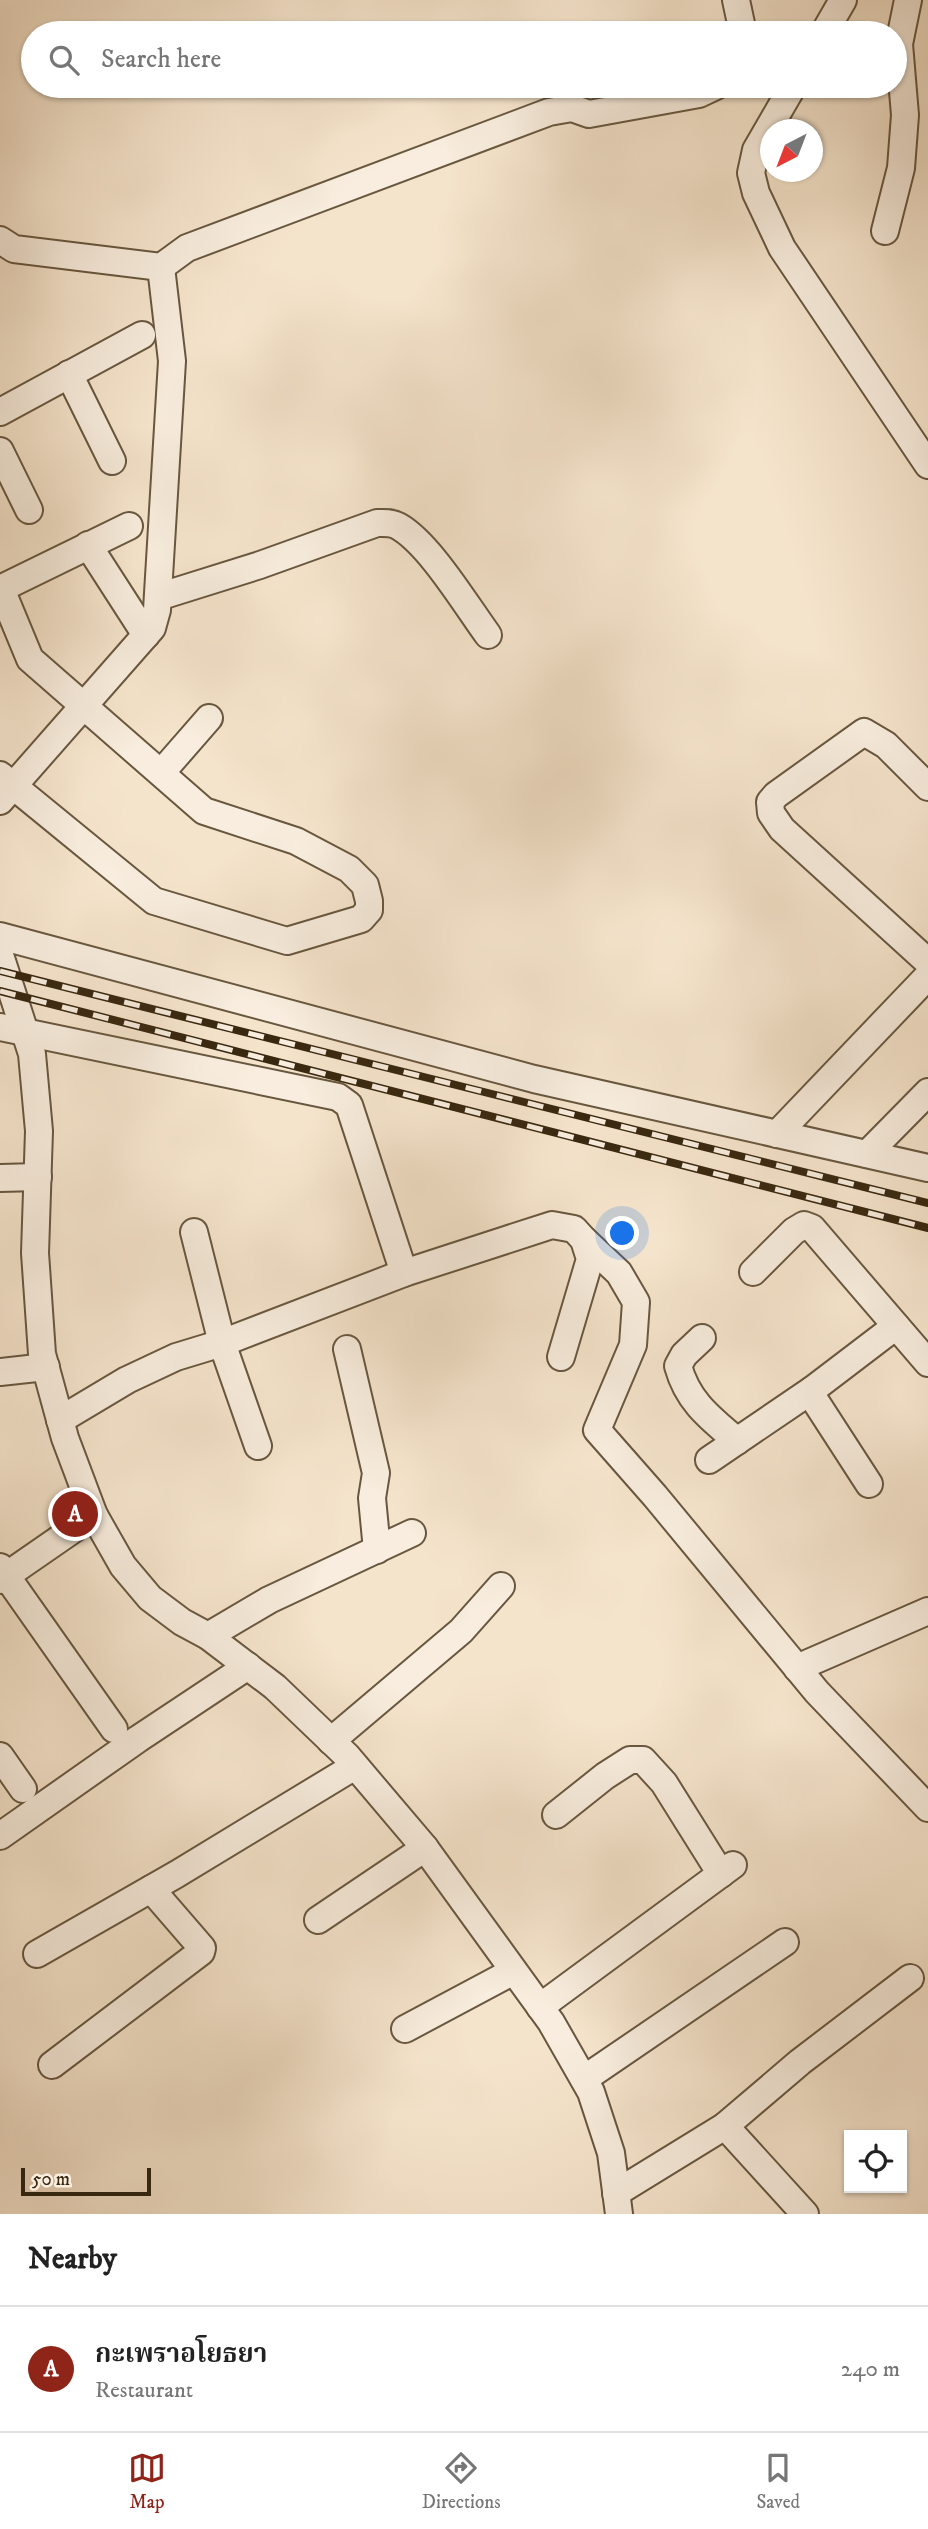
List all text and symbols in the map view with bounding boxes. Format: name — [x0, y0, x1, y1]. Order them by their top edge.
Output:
search box — [21, 21, 907, 98]
icon: search — [45, 41, 83, 79]
text: Search here — [101, 43, 221, 76]
north arrow — [760, 119, 823, 182]
your location — [605, 1216, 639, 1250]
pin: A — [52, 1488, 98, 1540]
map controls — [844, 2130, 907, 2193]
button: locate — [844, 2130, 907, 2193]
scale bar — [21, 2165, 150, 2197]
text: 50 m — [32, 2168, 70, 2191]
text: Nearby — [28, 2241, 117, 2278]
text: กะเพราอโยธยา — [95, 2338, 267, 2371]
text: A — [44, 2355, 58, 2384]
text: 240 m — [841, 2355, 900, 2384]
text: Restaurant — [95, 2376, 193, 2405]
tab: Map — [128, 2449, 166, 2514]
tab: Directions — [422, 2449, 501, 2514]
tab: Saved — [756, 2449, 800, 2514]

